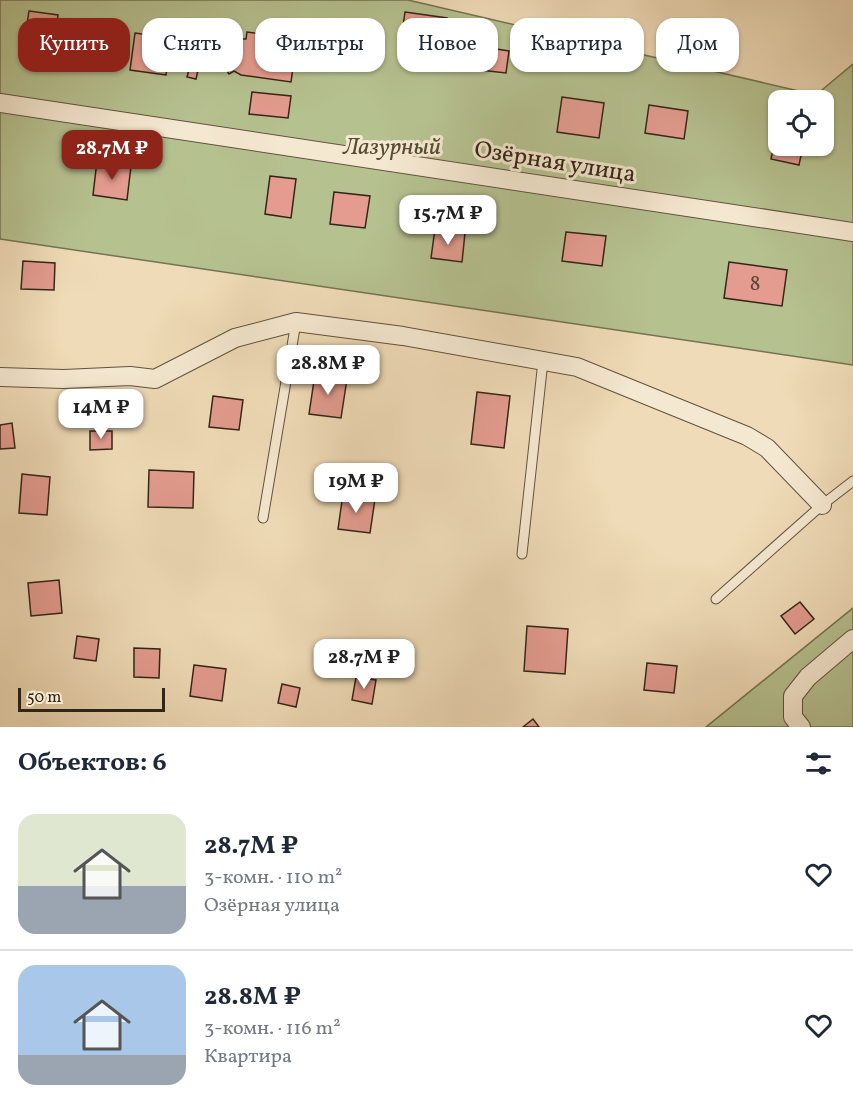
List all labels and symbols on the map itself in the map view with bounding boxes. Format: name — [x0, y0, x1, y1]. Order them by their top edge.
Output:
pin: 28.7M ₽ — [57, 130, 167, 181]
park label: Лазурный — [342, 131, 441, 165]
street label: Озёрная улица — [472, 133, 638, 193]
pin: 15.7M ₽ — [393, 195, 503, 246]
house number: 8 — [750, 270, 760, 299]
pin: 28.8M ₽ — [273, 345, 383, 396]
pin: 14M ₽ — [59, 389, 143, 440]
pin: 19M ₽ — [314, 463, 398, 514]
pin: 28.7M ₽ — [309, 639, 419, 690]
scale bar — [18, 685, 165, 712]

